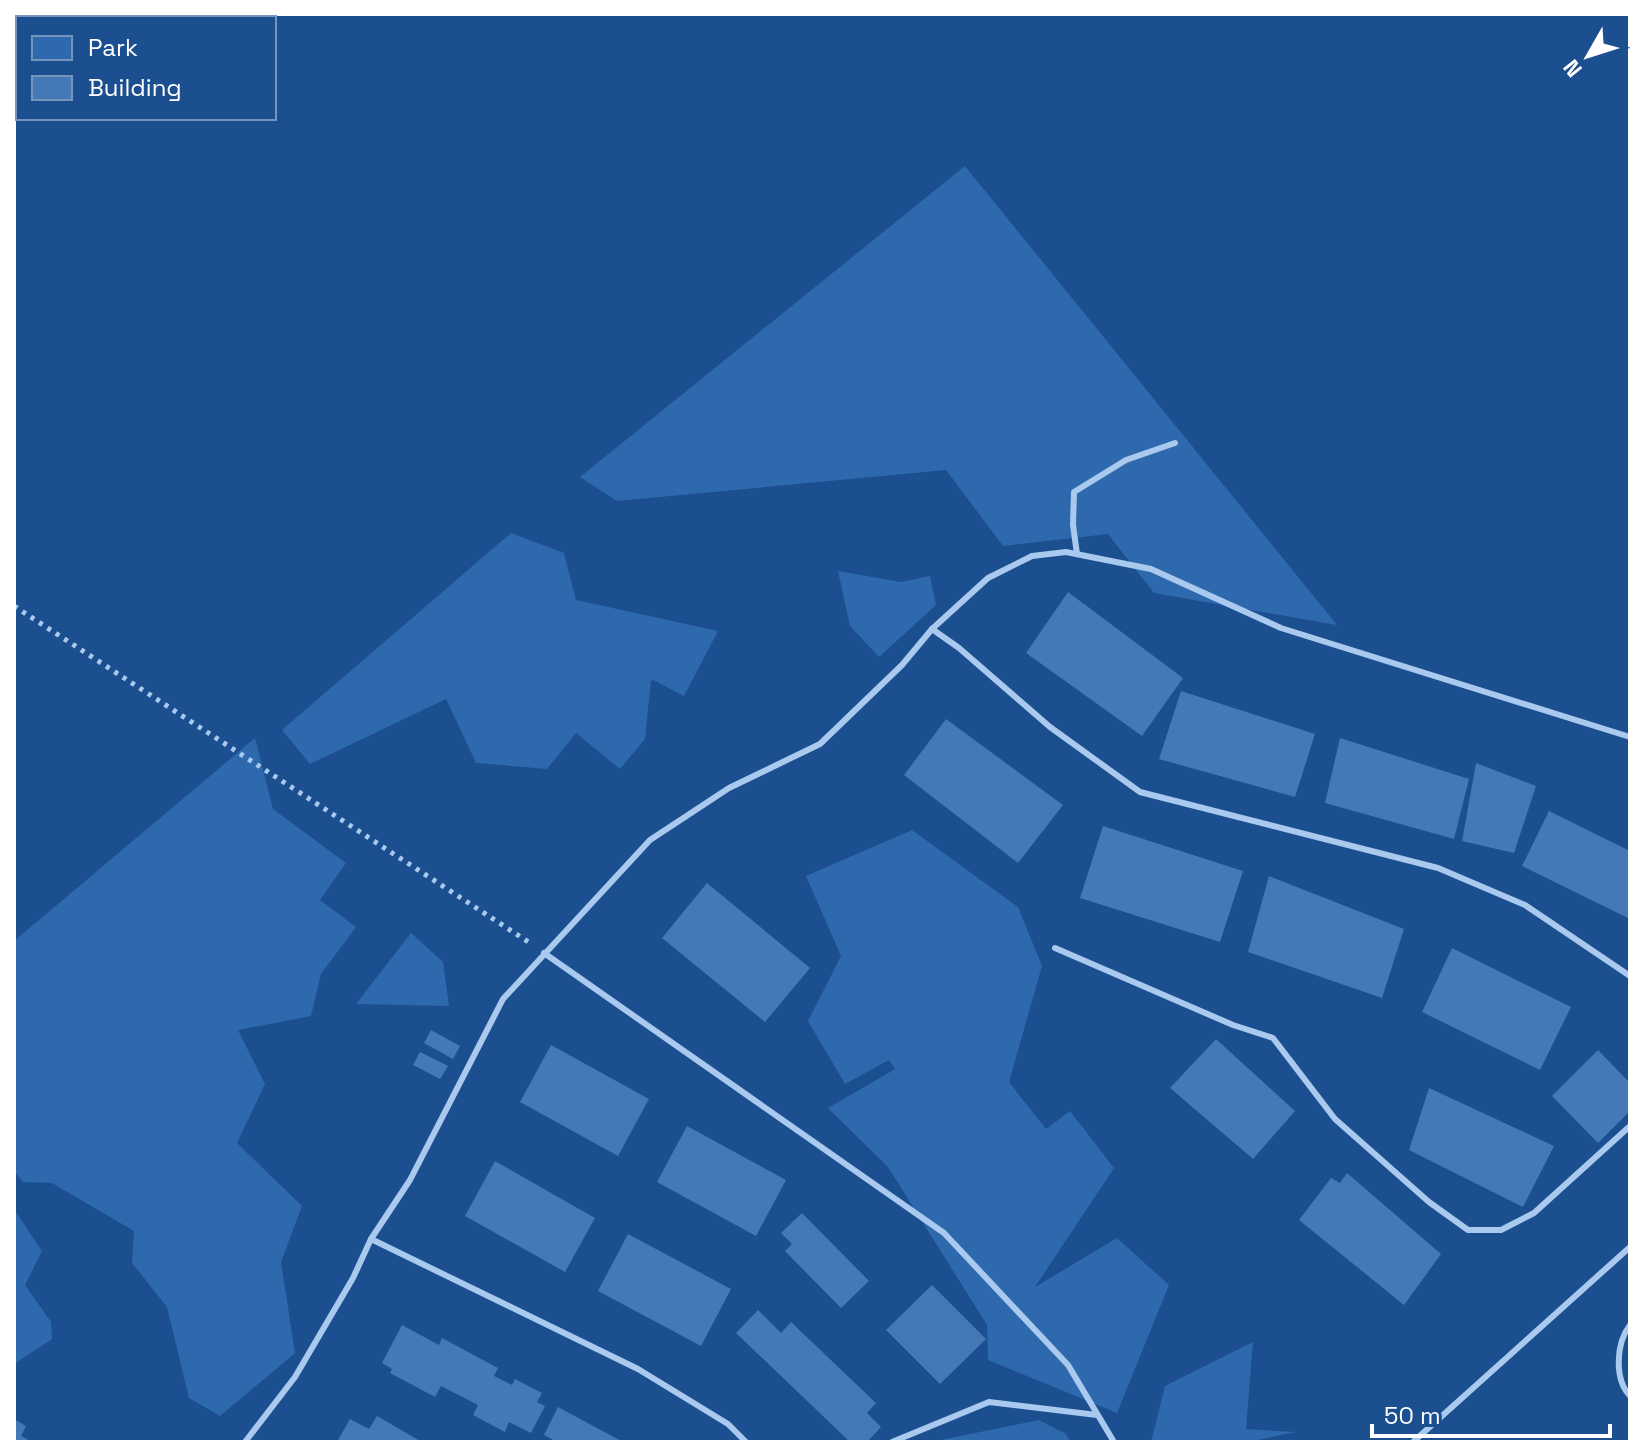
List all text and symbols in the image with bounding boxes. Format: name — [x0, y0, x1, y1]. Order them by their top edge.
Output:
legend — [16, 16, 276, 120]
north arrow — [1548, 16, 1628, 96]
text: Park — [88, 32, 138, 63]
text: N — [1557, 54, 1588, 83]
text: Building — [88, 72, 182, 103]
scale bar — [1372, 1388, 1610, 1438]
text: 50 m — [1384, 1400, 1441, 1431]

